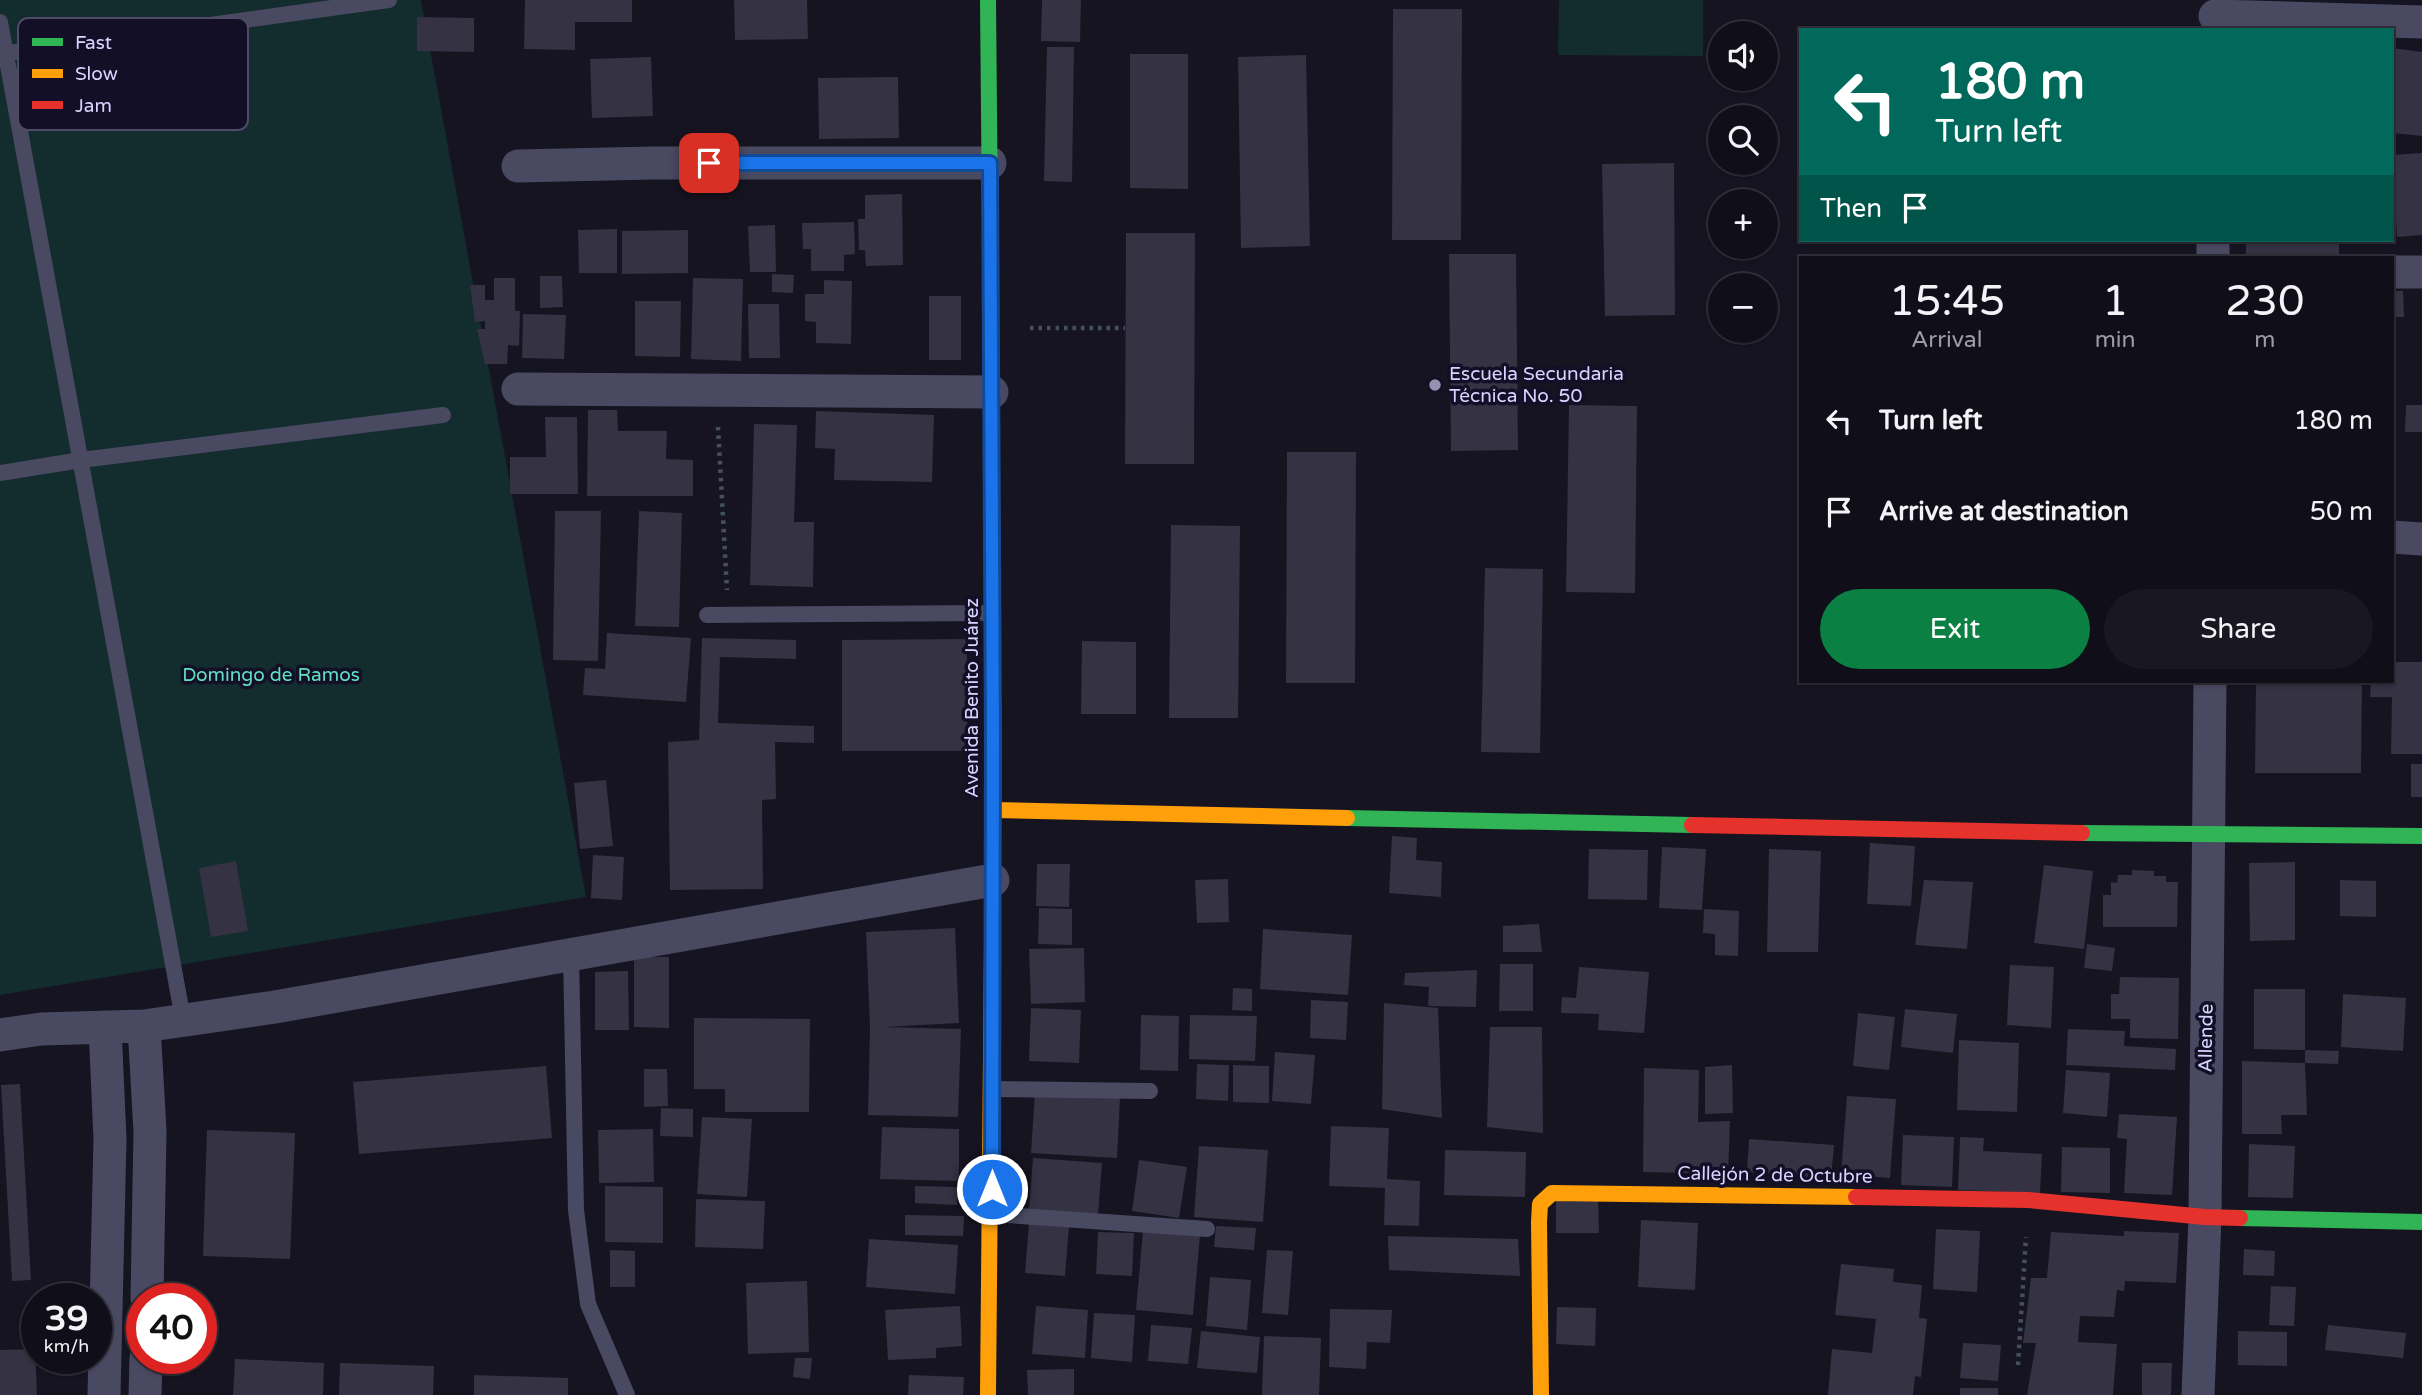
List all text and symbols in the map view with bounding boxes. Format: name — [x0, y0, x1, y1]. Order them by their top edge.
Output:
legend — [18, 18, 248, 130]
map controls — [1708, 21, 1778, 343]
button: sound — [1708, 21, 1778, 91]
text: Fast — [75, 32, 112, 54]
text: 180 m — [1935, 53, 2085, 112]
icon: left — [1820, 56, 1911, 147]
text: Slow — [75, 63, 118, 85]
text: Jam — [75, 95, 112, 117]
button: search — [1708, 105, 1778, 175]
text: Turn left — [1935, 113, 2062, 151]
pin — [679, 133, 739, 193]
icon: arrive — [690, 144, 728, 182]
button: + — [1708, 189, 1778, 259]
icon: arrive — [1896, 189, 1934, 227]
text: Then — [1820, 193, 1882, 224]
button: − — [1708, 273, 1778, 343]
text: 15:45 — [1889, 276, 2005, 327]
text: 1 — [2102, 276, 2128, 327]
text: 230 — [2225, 276, 2304, 327]
text: Arrival — [1911, 326, 1982, 354]
text: min — [2095, 326, 2136, 354]
text: m — [2254, 326, 2275, 354]
place label: Escuela Secundaria Técnica No. 50 — [1449, 363, 1624, 407]
marker: Escuela Secundaria Técnica No. 50 — [1427, 377, 1443, 393]
icon: left — [1820, 402, 1858, 440]
text: Turn left — [1879, 405, 1982, 436]
text: 180 m — [2293, 405, 2373, 436]
icon: arrive — [1820, 493, 1858, 531]
text: Arrive at destination — [1879, 496, 2129, 527]
text: 50 m — [2310, 496, 2373, 527]
button: Exit — [1820, 589, 2090, 669]
button: Share — [2104, 589, 2373, 669]
street label: Avenida Benito Juárez — [961, 598, 983, 798]
park label: Domingo de Ramos — [182, 664, 360, 686]
street label: Allende — [2194, 1004, 2218, 1072]
position arrow — [955, 1152, 1029, 1226]
street label: Callejón 2 de Octubre — [1677, 1162, 1873, 1188]
speed limit sign: 40 — [126, 1283, 217, 1374]
text: 39 — [45, 1298, 88, 1340]
text: km/h — [44, 1335, 89, 1357]

